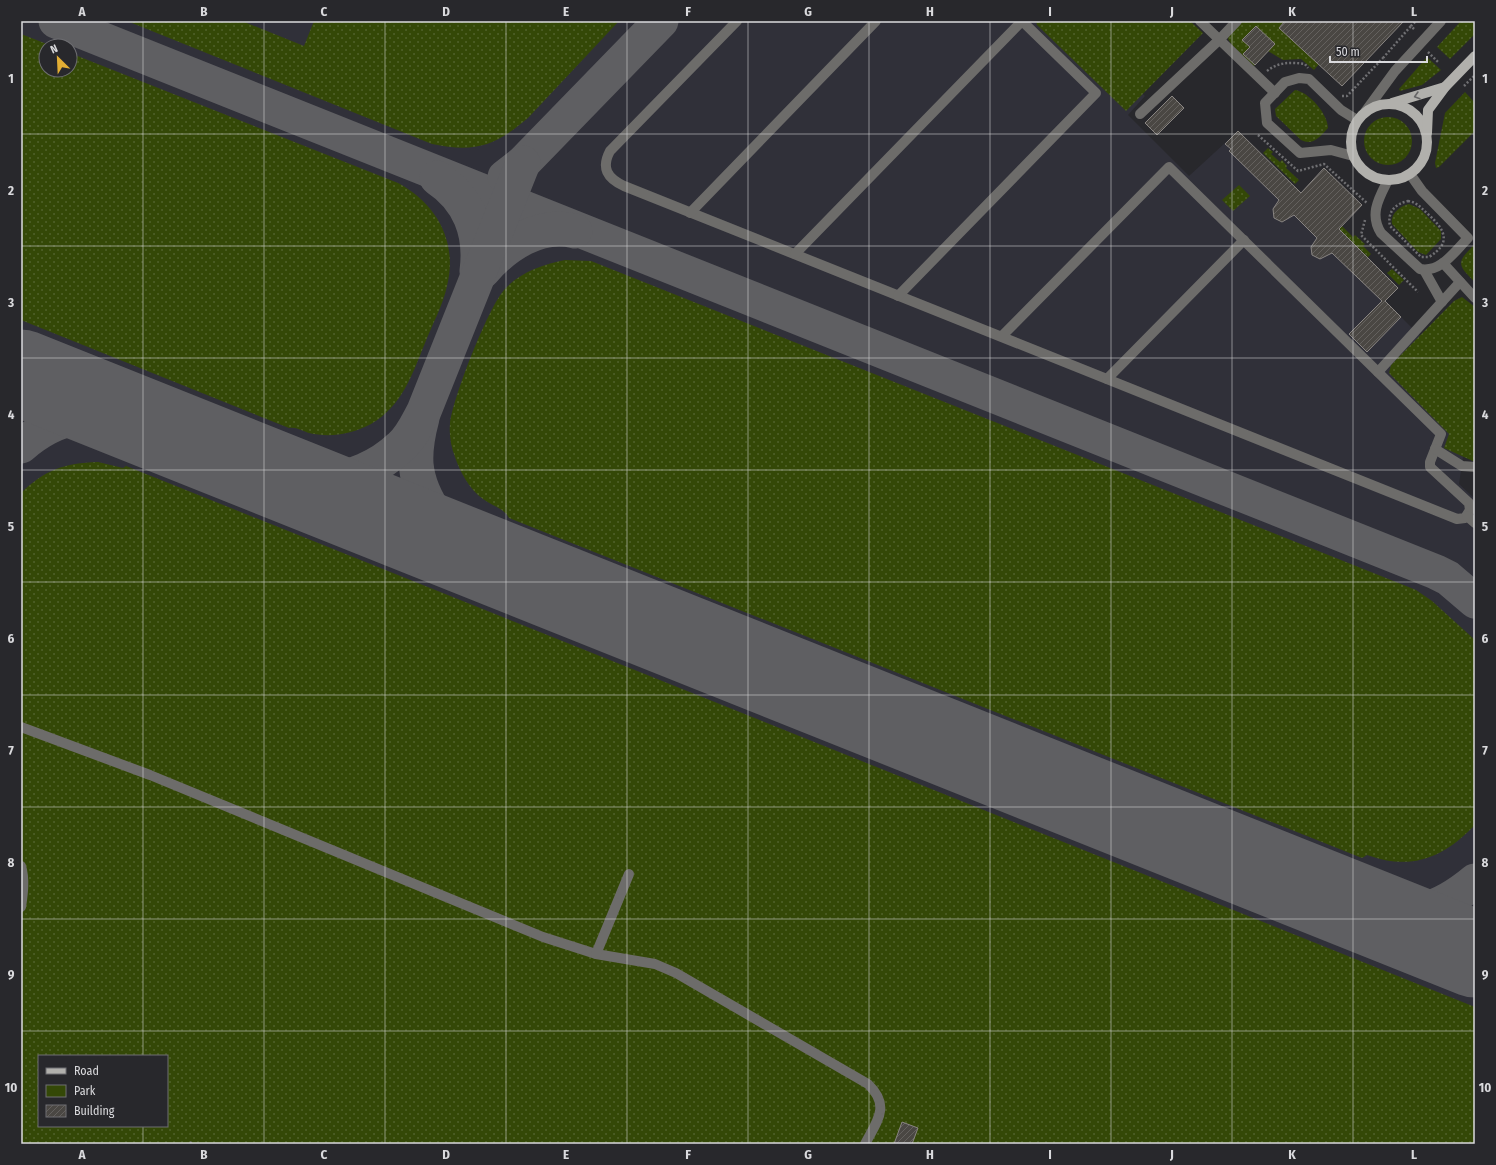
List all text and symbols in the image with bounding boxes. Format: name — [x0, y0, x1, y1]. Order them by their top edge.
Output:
text: A — [77, 4, 86, 19]
text: B — [200, 4, 208, 19]
text: C — [321, 4, 328, 19]
text: D — [442, 4, 450, 19]
text: E — [563, 4, 569, 19]
text: F — [685, 4, 691, 19]
text: G — [804, 4, 812, 19]
text: H — [926, 4, 934, 19]
text: I — [1048, 4, 1052, 19]
text: J — [1169, 4, 1174, 19]
text: K — [1288, 4, 1296, 19]
text: L — [1411, 4, 1417, 19]
north arrow — [38, 38, 78, 78]
scale bar — [1330, 38, 1427, 64]
text: N — [48, 42, 60, 57]
text: 50 m — [1336, 45, 1360, 59]
text: 1 — [8, 71, 14, 86]
text: 1 — [1482, 71, 1488, 86]
one-way arrow — [1414, 91, 1420, 99]
text: 2 — [7, 183, 14, 198]
text: 2 — [1481, 183, 1488, 198]
text: 3 — [7, 295, 14, 310]
text: 3 — [1481, 295, 1488, 310]
text: 4 — [8, 407, 15, 422]
text: 4 — [1482, 407, 1489, 422]
text: 5 — [8, 519, 14, 534]
text: 5 — [1482, 519, 1488, 534]
text: 6 — [8, 631, 15, 646]
text: 6 — [1482, 631, 1489, 646]
text: 7 — [8, 743, 14, 758]
text: 7 — [1482, 743, 1488, 758]
text: 8 — [8, 855, 15, 870]
text: 8 — [1482, 855, 1489, 870]
text: 9 — [8, 967, 15, 982]
text: 9 — [1482, 967, 1489, 982]
legend — [38, 1055, 168, 1127]
text: Road — [74, 1064, 99, 1078]
text: 10 — [5, 1080, 17, 1095]
text: 10 — [1479, 1080, 1491, 1095]
text: Park — [74, 1084, 96, 1098]
text: Building — [74, 1104, 115, 1118]
text: A — [77, 1147, 86, 1162]
text: B — [200, 1147, 208, 1162]
text: C — [321, 1147, 328, 1162]
text: D — [442, 1147, 450, 1162]
text: E — [563, 1147, 569, 1162]
text: F — [685, 1147, 691, 1162]
text: G — [804, 1147, 812, 1162]
text: H — [926, 1147, 934, 1162]
text: I — [1048, 1147, 1052, 1162]
text: J — [1169, 1147, 1174, 1162]
text: K — [1288, 1147, 1296, 1162]
text: L — [1411, 1147, 1417, 1162]

